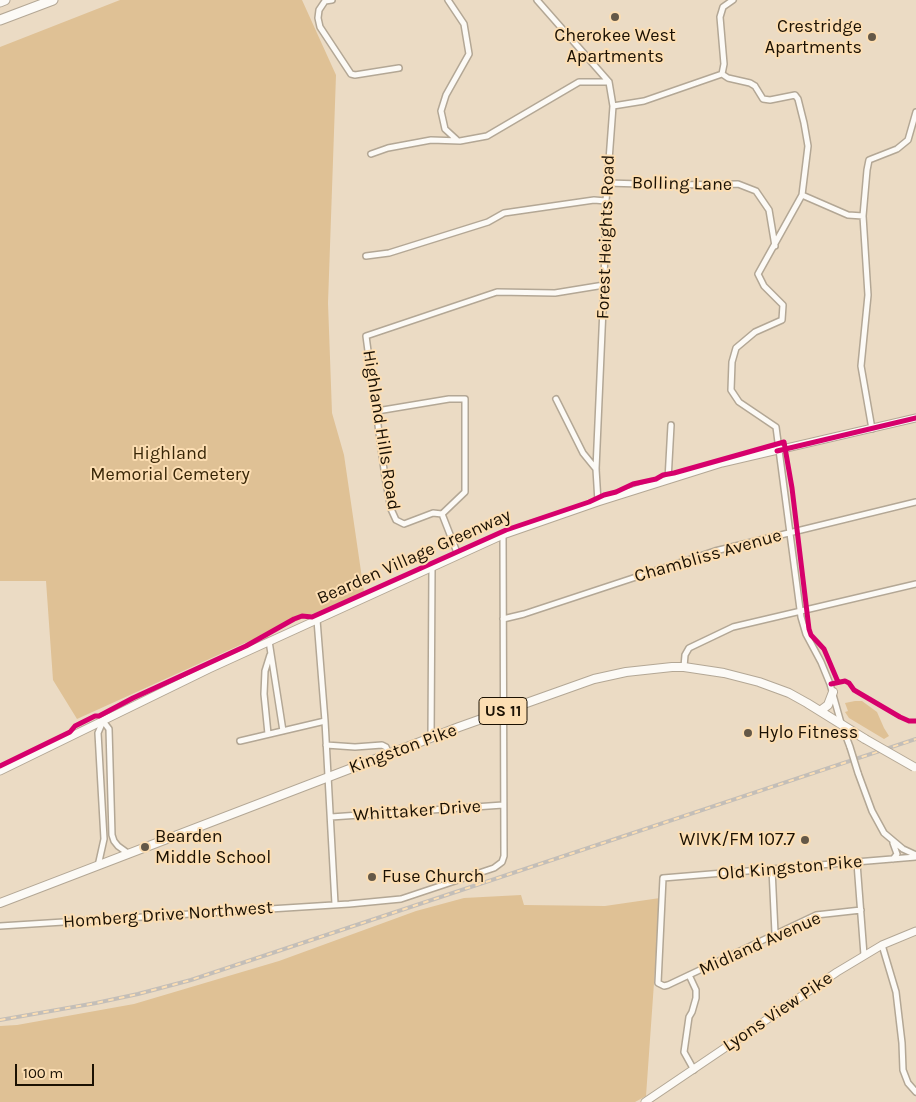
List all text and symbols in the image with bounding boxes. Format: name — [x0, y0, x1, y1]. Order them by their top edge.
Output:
marker: Cherokee West Apartments — [609, 11, 621, 23]
place label: Crestridge Apartments — [765, 16, 862, 58]
place label: Cherokee West Apartments — [554, 25, 676, 68]
marker: Crestridge Apartments — [866, 31, 878, 43]
street label: Forest Heights Road — [592, 154, 620, 320]
street label: Bolling Lane — [632, 172, 732, 196]
street label: Highland Hills Road — [358, 348, 404, 512]
park label: Highland Memorial Cemetery — [90, 443, 250, 486]
street label: Bearden Village Greenway — [314, 504, 514, 610]
street label: Chambliss Avenue — [632, 525, 784, 587]
road number: US 11 — [479, 698, 527, 724]
street label: Kingston Pike — [346, 719, 460, 779]
place label: Hylo Fitness — [758, 722, 858, 744]
marker: Hylo Fitness — [742, 727, 754, 739]
street label: Whittaker Drive — [352, 796, 482, 826]
place label: Bearden Middle School — [155, 826, 271, 869]
place label: WIVK/FM 107.7 — [679, 829, 795, 851]
marker: WIVK/FM 107.7 — [799, 834, 811, 846]
marker: Bearden Middle School — [139, 841, 151, 853]
street label: Old Kingston Pike — [717, 851, 863, 885]
place label: Fuse Church — [382, 866, 484, 888]
marker: Fuse Church — [366, 871, 378, 883]
street label: Homberg Drive Northwest — [62, 897, 274, 933]
street label: Midland Avenue — [696, 907, 824, 981]
street label: Lyons View Pike — [719, 967, 837, 1057]
scale bar — [18, 1054, 96, 1086]
text: 100 m — [23, 1064, 63, 1082]

